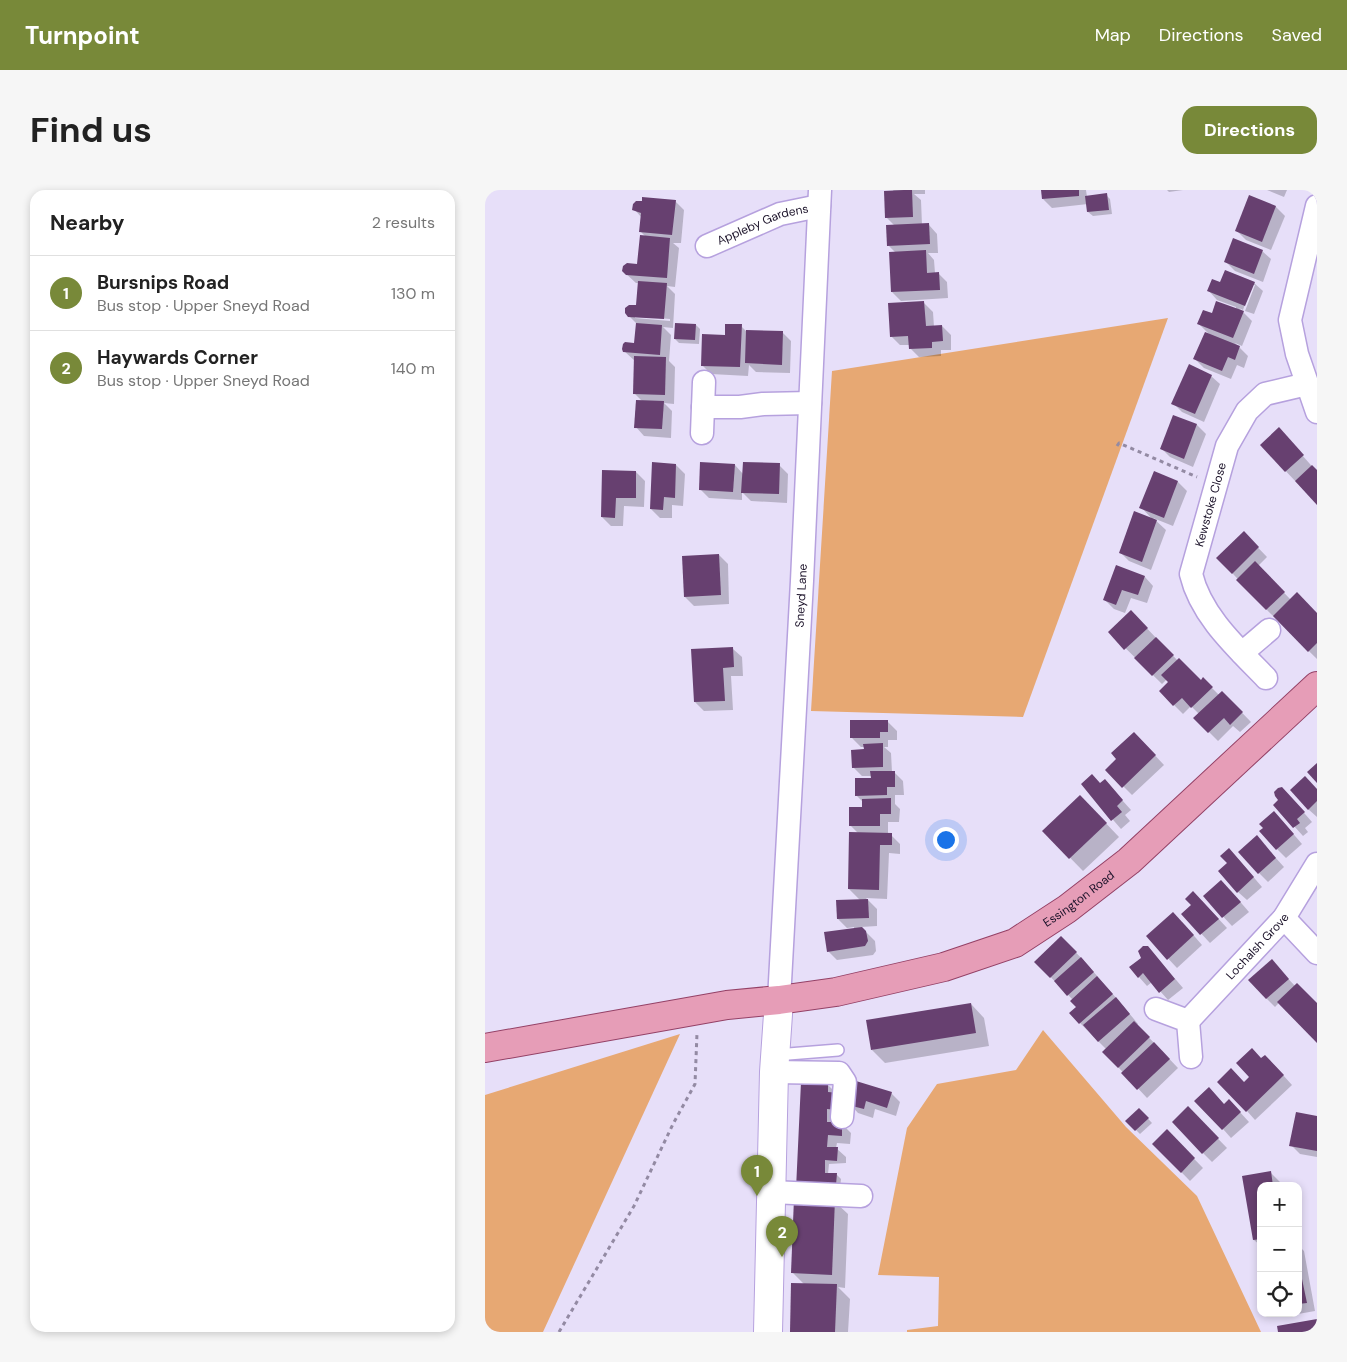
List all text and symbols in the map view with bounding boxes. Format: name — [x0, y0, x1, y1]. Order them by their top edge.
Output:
text: Turnpoint — [25, 20, 140, 51]
text: Map — [1095, 23, 1131, 47]
text: Directions — [1159, 23, 1244, 47]
text: Saved — [1272, 23, 1322, 47]
button: Directions — [1182, 106, 1317, 154]
text: Find us — [30, 107, 152, 153]
street label: Appleby Gardens — [715, 200, 810, 249]
text: Nearby — [50, 209, 124, 237]
text: 2 results — [372, 212, 435, 233]
text: Bursnips Road — [97, 270, 229, 295]
text: 1 — [63, 283, 69, 304]
text: 130 m — [391, 283, 435, 304]
text: Bus stop · Upper Sneyd Road — [97, 295, 310, 316]
text: Haywards Corner — [97, 345, 258, 370]
text: 2 — [61, 358, 71, 379]
text: 140 m — [391, 358, 435, 379]
text: Bus stop · Upper Sneyd Road — [97, 370, 310, 391]
street label: Kewstoke Close — [1191, 460, 1230, 548]
street label: Sneyd Lane — [791, 563, 811, 628]
your location — [933, 827, 959, 853]
street label: Essington Road — [1040, 867, 1118, 930]
street label: Lochalsh Grove — [1223, 910, 1293, 983]
pin: 1 — [741, 1155, 773, 1196]
map controls — [1257, 1182, 1302, 1317]
button: + — [1257, 1182, 1302, 1227]
pin: 2 — [766, 1216, 798, 1257]
button: − — [1257, 1227, 1302, 1272]
button: locate — [1257, 1272, 1302, 1317]

